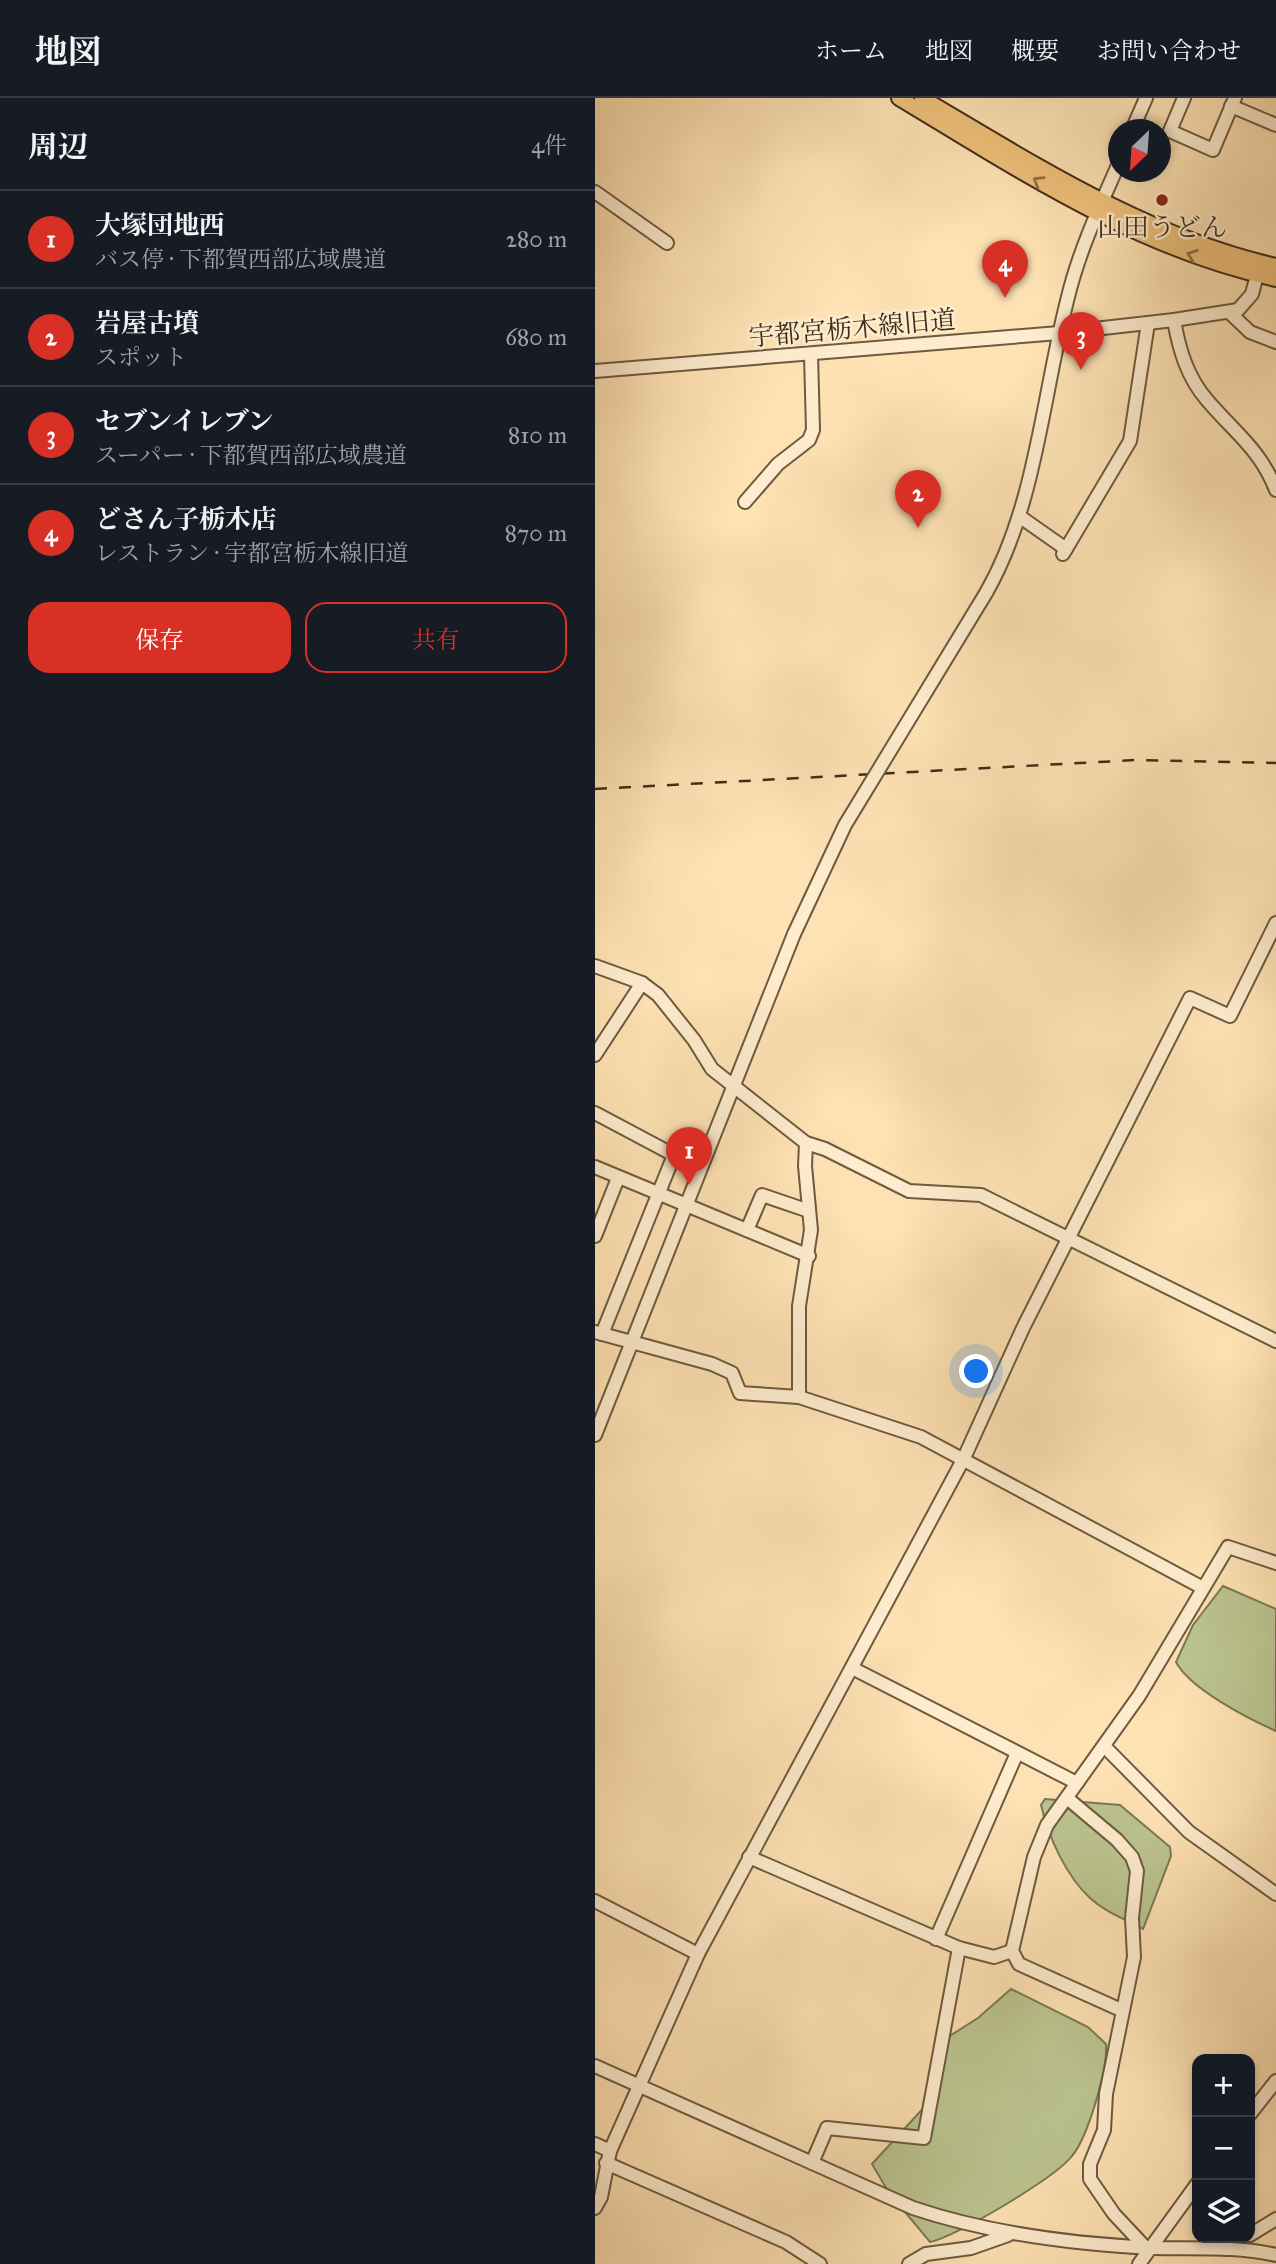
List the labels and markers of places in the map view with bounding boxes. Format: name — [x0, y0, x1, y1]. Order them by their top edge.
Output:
marker: 山田うどん — [1154, 192, 1170, 208]
place label: 山田うどん — [1097, 211, 1227, 243]
pin: 4 — [982, 240, 1028, 298]
pin: 3 — [1058, 312, 1104, 370]
pin: 2 — [895, 470, 941, 528]
pin: 1 — [666, 1127, 712, 1185]

